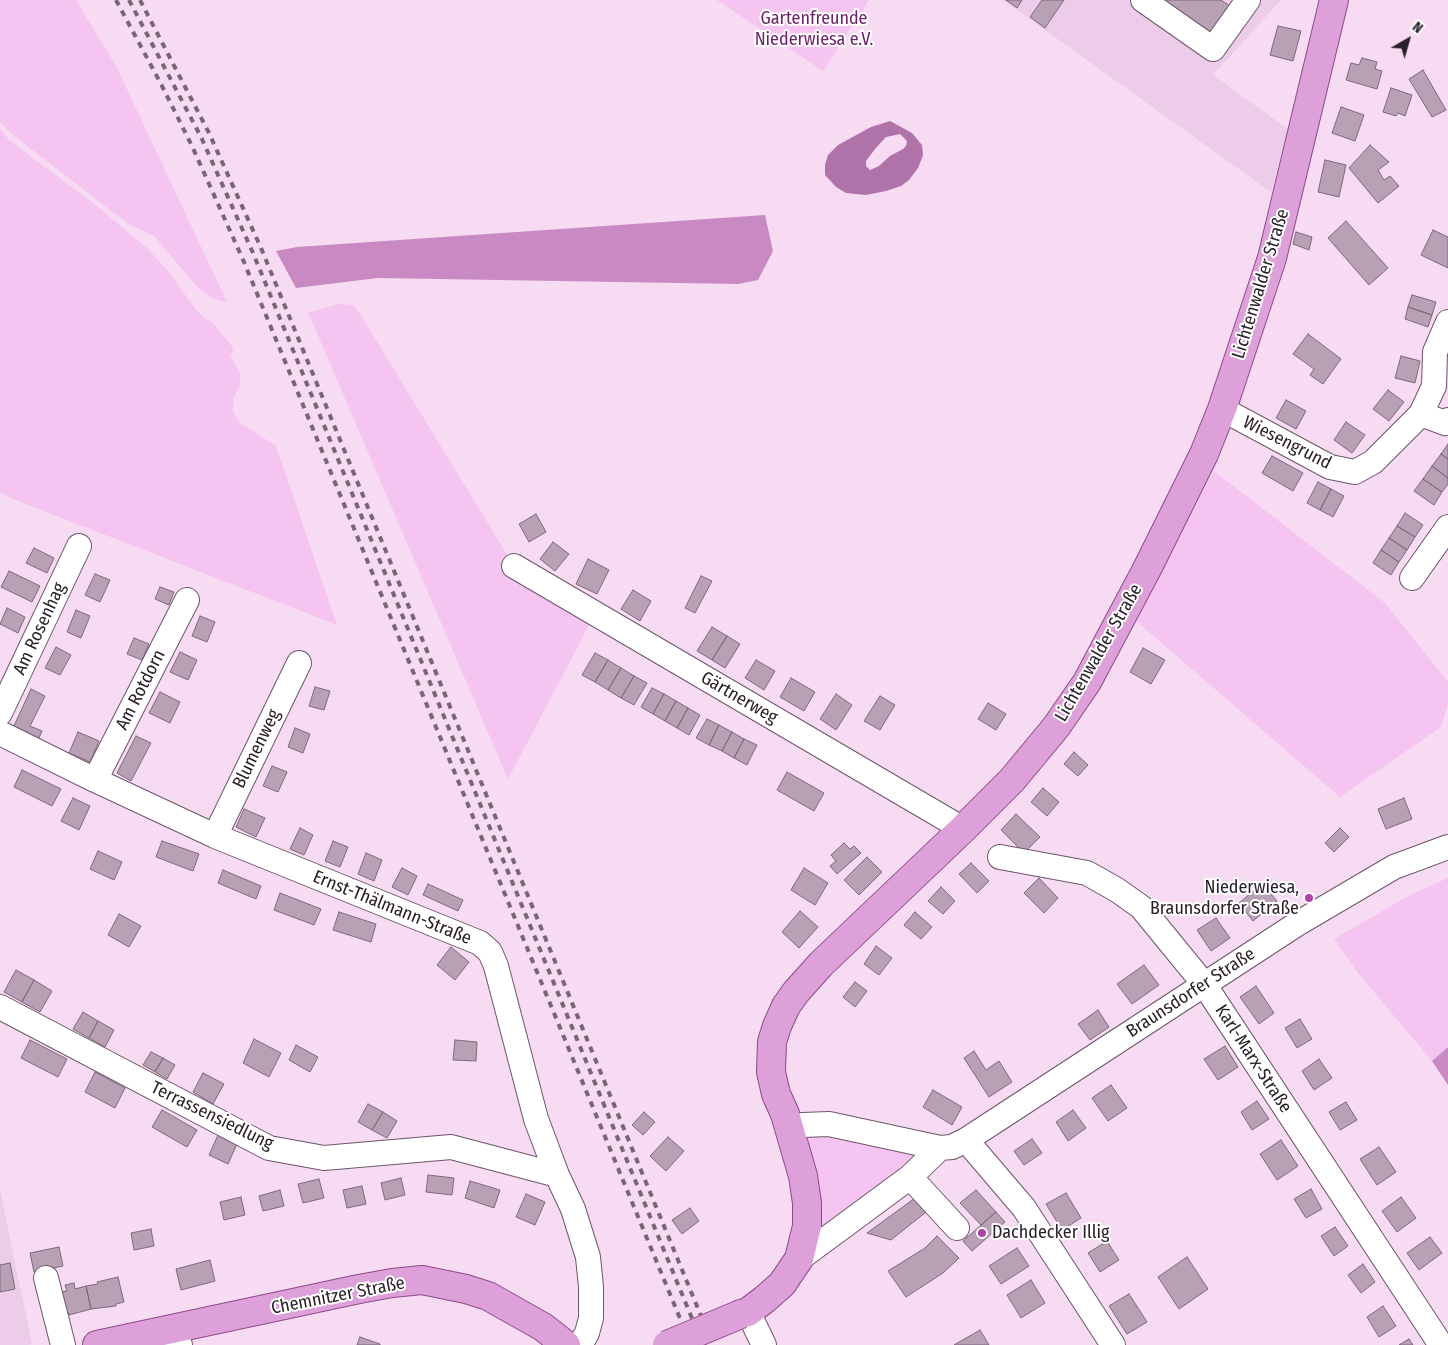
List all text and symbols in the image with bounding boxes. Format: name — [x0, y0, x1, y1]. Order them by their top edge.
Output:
park label: Gartenfreunde Niederwiesa e.V. — [755, 8, 873, 50]
north arrow — [1383, 15, 1433, 65]
text: N — [1409, 19, 1426, 37]
street label: Lichtenwalder Straße — [1228, 206, 1294, 362]
street label: Wiesengrund — [1239, 412, 1335, 474]
street label: Am Rosenhag — [9, 579, 71, 679]
street label: Lichtenwalder Straße — [1051, 580, 1147, 726]
street label: Am Rotdorn — [112, 646, 170, 734]
street label: Gärtnerweg — [697, 667, 781, 729]
street label: Blumenweg — [229, 706, 285, 792]
street label: Ernst-Thälmann-Straße — [309, 866, 475, 950]
place label: Niederwiesa, Braunsdorfer Straße — [1150, 877, 1299, 920]
marker: Niederwiesa, Braunsdorfer Straße — [1303, 892, 1315, 904]
street label: Braunsdorfer Straße — [1123, 943, 1259, 1043]
street label: Karl-Marx-Straße — [1210, 1001, 1296, 1117]
street label: Terrassensiedlung — [147, 1077, 277, 1155]
place label: Dachdecker Illig — [992, 1222, 1109, 1244]
marker: Dachdecker Illig — [976, 1227, 988, 1239]
street label: Chemnitzer Straße — [270, 1272, 406, 1320]

